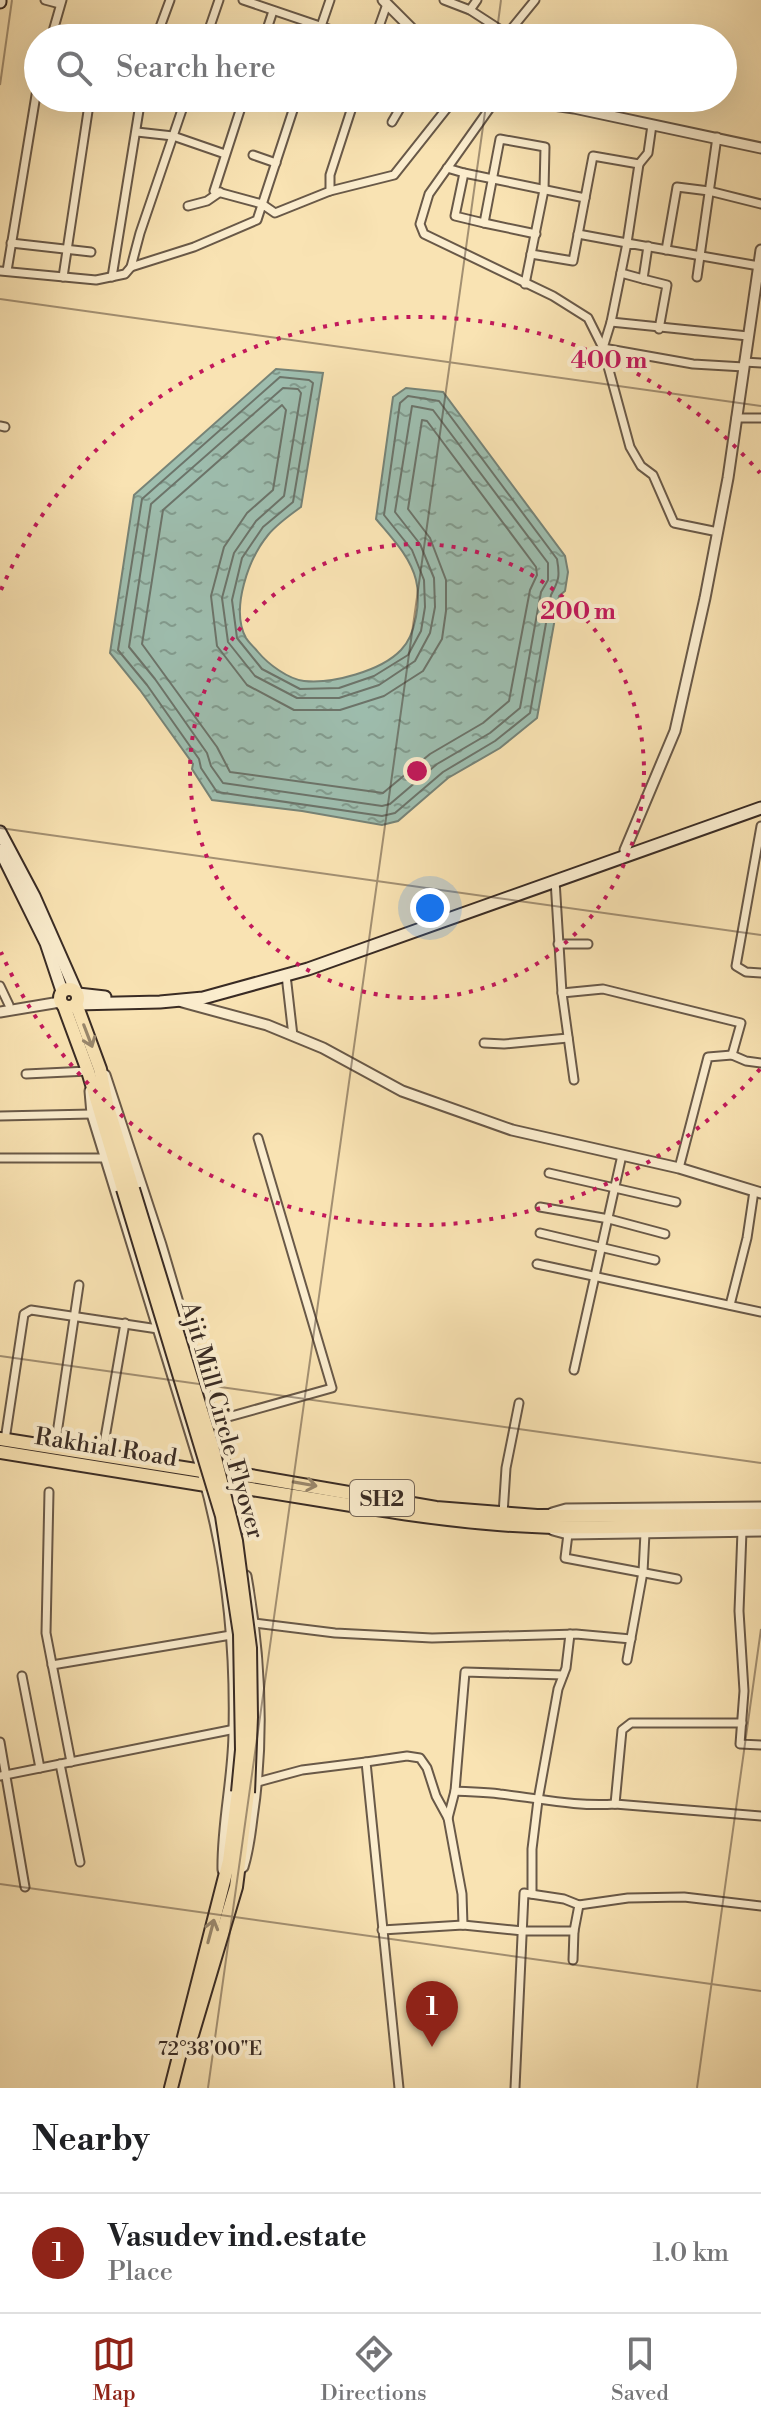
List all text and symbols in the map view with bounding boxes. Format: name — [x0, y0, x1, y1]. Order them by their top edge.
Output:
search box — [24, 24, 737, 112]
icon: search — [52, 46, 96, 90]
text: Search here — [116, 49, 276, 87]
text: 400 m — [571, 346, 647, 376]
text: 200 m — [540, 597, 616, 627]
centre of rings — [403, 757, 431, 785]
your location — [410, 888, 450, 928]
one-way arrow — [82, 1023, 96, 1048]
street label: Ajit Mill Circle Flyover — [173, 1297, 270, 1542]
street label: Rakhial Road — [32, 1422, 180, 1474]
one-way arrow — [292, 1478, 317, 1493]
road number: SH2 — [350, 1480, 414, 1516]
one-way arrow — [204, 1918, 219, 1944]
pin: 1 — [406, 1981, 458, 2047]
text: 72°38'00"E — [158, 2037, 262, 2062]
text: Nearby — [32, 2119, 150, 2161]
text: Vasudev ind.estate — [108, 2218, 367, 2256]
text: 1 — [52, 2237, 64, 2269]
text: 1.0 km — [653, 2237, 729, 2269]
text: Place — [108, 2256, 173, 2288]
tab: Map — [92, 2332, 136, 2407]
tab: Directions — [321, 2332, 427, 2407]
tab: Saved — [611, 2332, 669, 2407]

